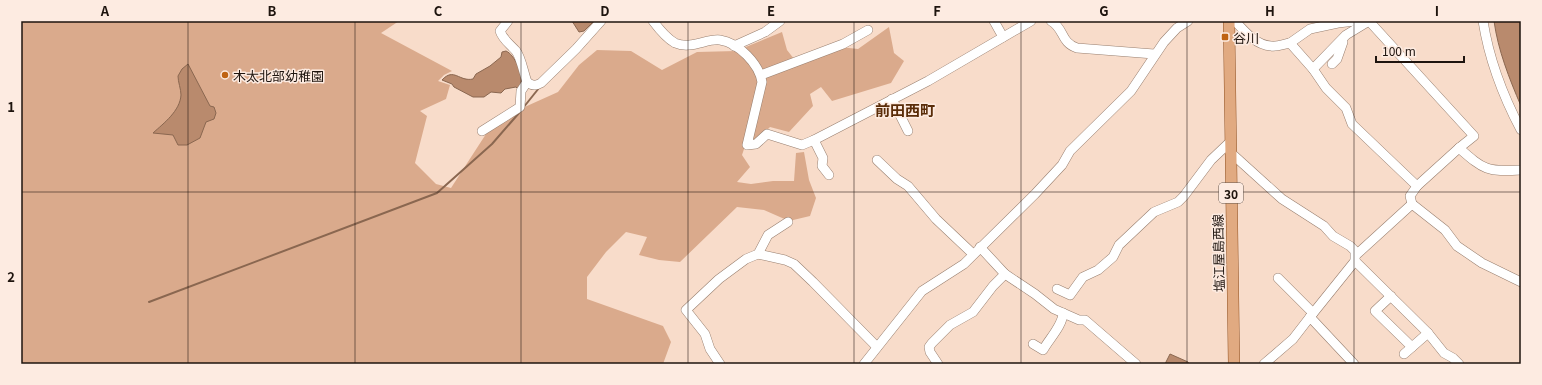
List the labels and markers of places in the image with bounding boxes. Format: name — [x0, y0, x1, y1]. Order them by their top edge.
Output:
place label: 谷川 — [1233, 28, 1259, 47]
marker: 谷川 — [1220, 32, 1230, 42]
place label: 木太北部幼稚園 — [233, 66, 324, 85]
marker: 木太北部幼稚園 — [220, 70, 230, 80]

